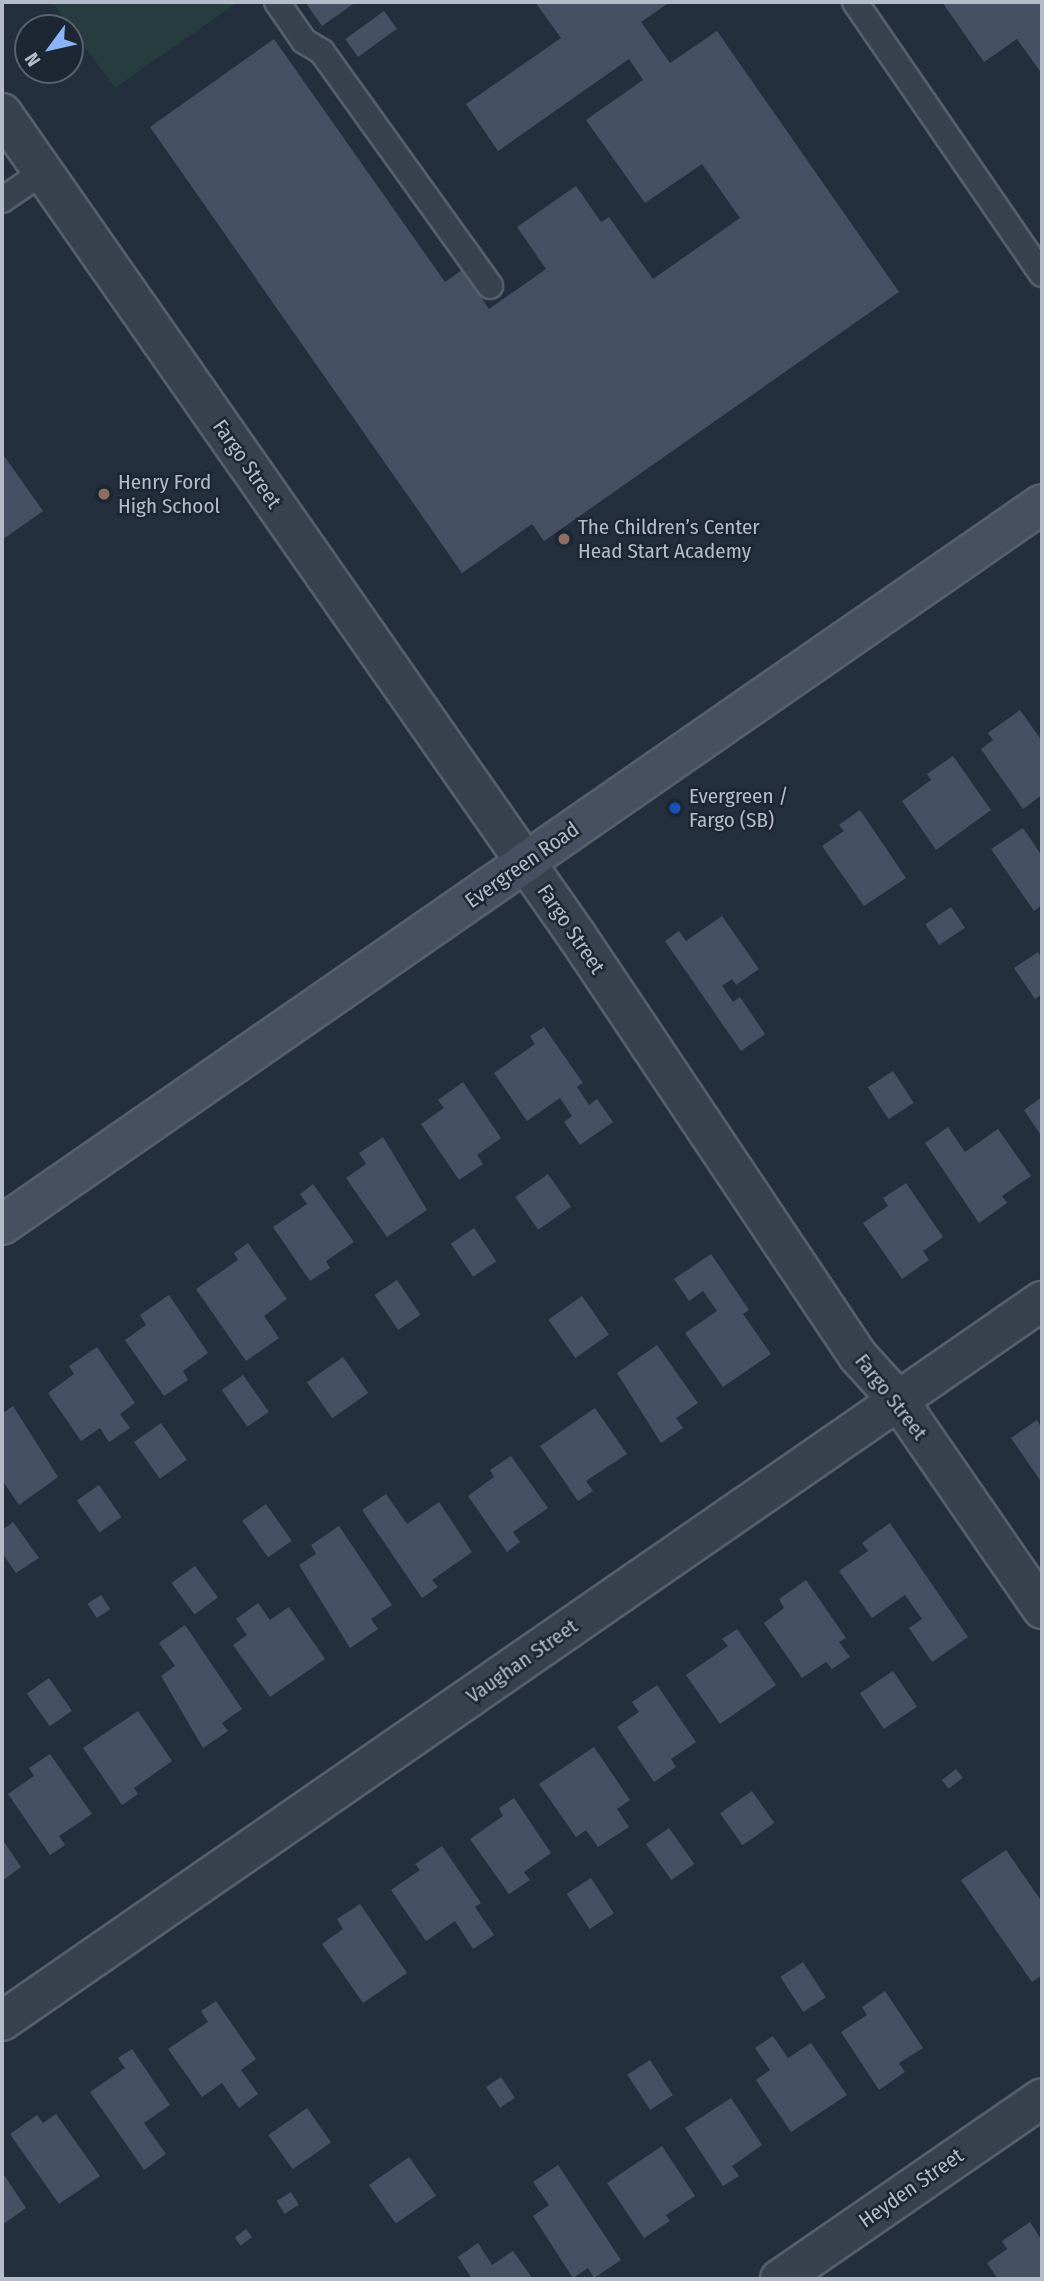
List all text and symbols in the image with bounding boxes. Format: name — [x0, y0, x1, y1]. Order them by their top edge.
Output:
north arrow — [14, 14, 84, 84]
text: N — [20, 49, 45, 71]
street label: Fargo Street — [207, 415, 287, 513]
place label: Henry Ford High School — [118, 469, 220, 519]
marker: Henry Ford High School — [96, 486, 112, 502]
place label: The Children’s Center Head Start Academy — [578, 514, 760, 564]
marker: The Children’s Center Head Start Academy — [556, 531, 572, 547]
place label: Evergreen / Fargo (SB) — [689, 783, 788, 833]
marker: Evergreen / Fargo (SB) — [667, 800, 683, 816]
street label: Evergreen Road — [460, 817, 584, 913]
street label: Fargo Street — [532, 880, 610, 978]
street label: Fargo Street — [850, 1349, 932, 1445]
street label: Vaughan Street — [462, 1613, 582, 1709]
street label: Heyden Street — [854, 2143, 968, 2233]

